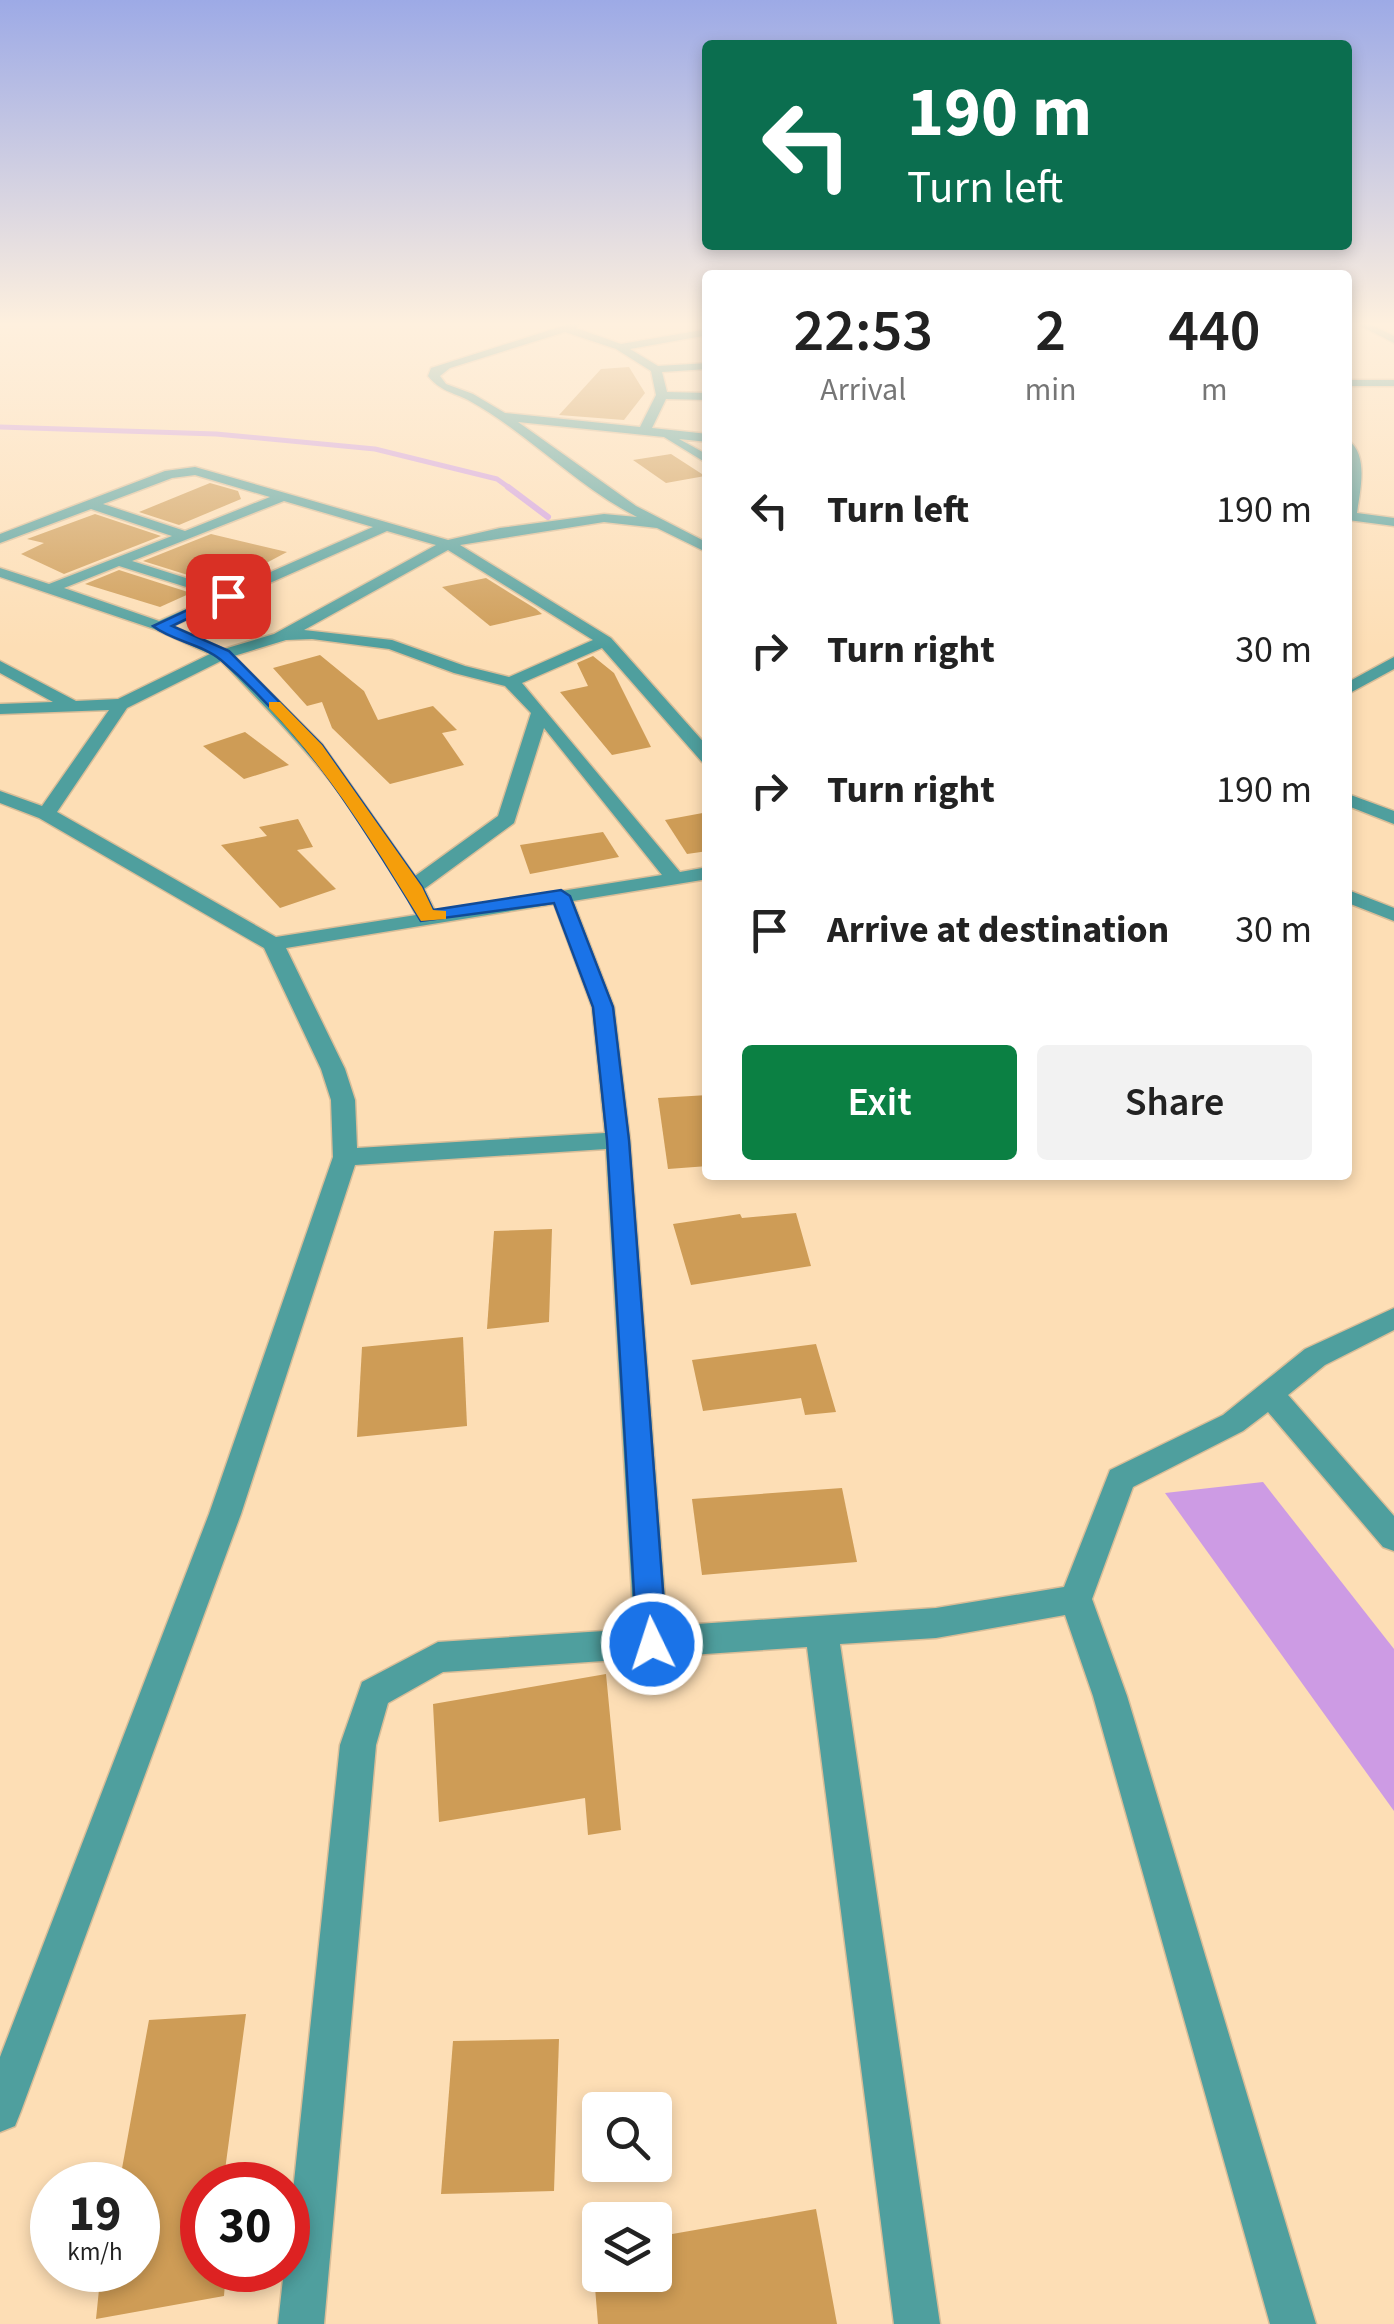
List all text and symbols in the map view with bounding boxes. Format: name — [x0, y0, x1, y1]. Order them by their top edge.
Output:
text: 190 m — [907, 63, 1092, 163]
icon: left — [742, 80, 872, 210]
text: Turn left — [907, 156, 1063, 220]
text: 22:53 — [794, 289, 933, 374]
text: 2 — [1035, 289, 1066, 374]
text: 440 — [1168, 289, 1260, 374]
text: Arrival — [820, 367, 906, 413]
text: min — [1025, 367, 1077, 413]
text: m — [1201, 367, 1228, 413]
icon: left — [742, 483, 797, 538]
text: Turn left — [827, 483, 969, 537]
text: 190 m — [1216, 483, 1312, 537]
pin — [186, 554, 271, 639]
icon: arrive — [201, 569, 256, 624]
icon: right — [742, 623, 797, 678]
text: Turn right — [827, 623, 995, 677]
text: 30 m — [1235, 623, 1312, 677]
icon: right — [742, 763, 797, 818]
text: Turn right — [827, 763, 995, 817]
text: 190 m — [1216, 763, 1312, 817]
icon: arrive — [742, 903, 797, 958]
text: Arrive at destination — [827, 903, 1169, 957]
text: 30 m — [1235, 903, 1312, 957]
button: Exit — [742, 1045, 1017, 1160]
button: Share — [1037, 1045, 1312, 1160]
position arrow — [600, 1592, 704, 1696]
map controls — [582, 2092, 672, 2292]
button: search — [582, 2092, 672, 2182]
speed limit sign: 30 — [180, 2162, 310, 2292]
text: 19 — [69, 2179, 121, 2250]
button: layers — [582, 2202, 672, 2292]
text: km/h — [67, 2234, 123, 2270]

